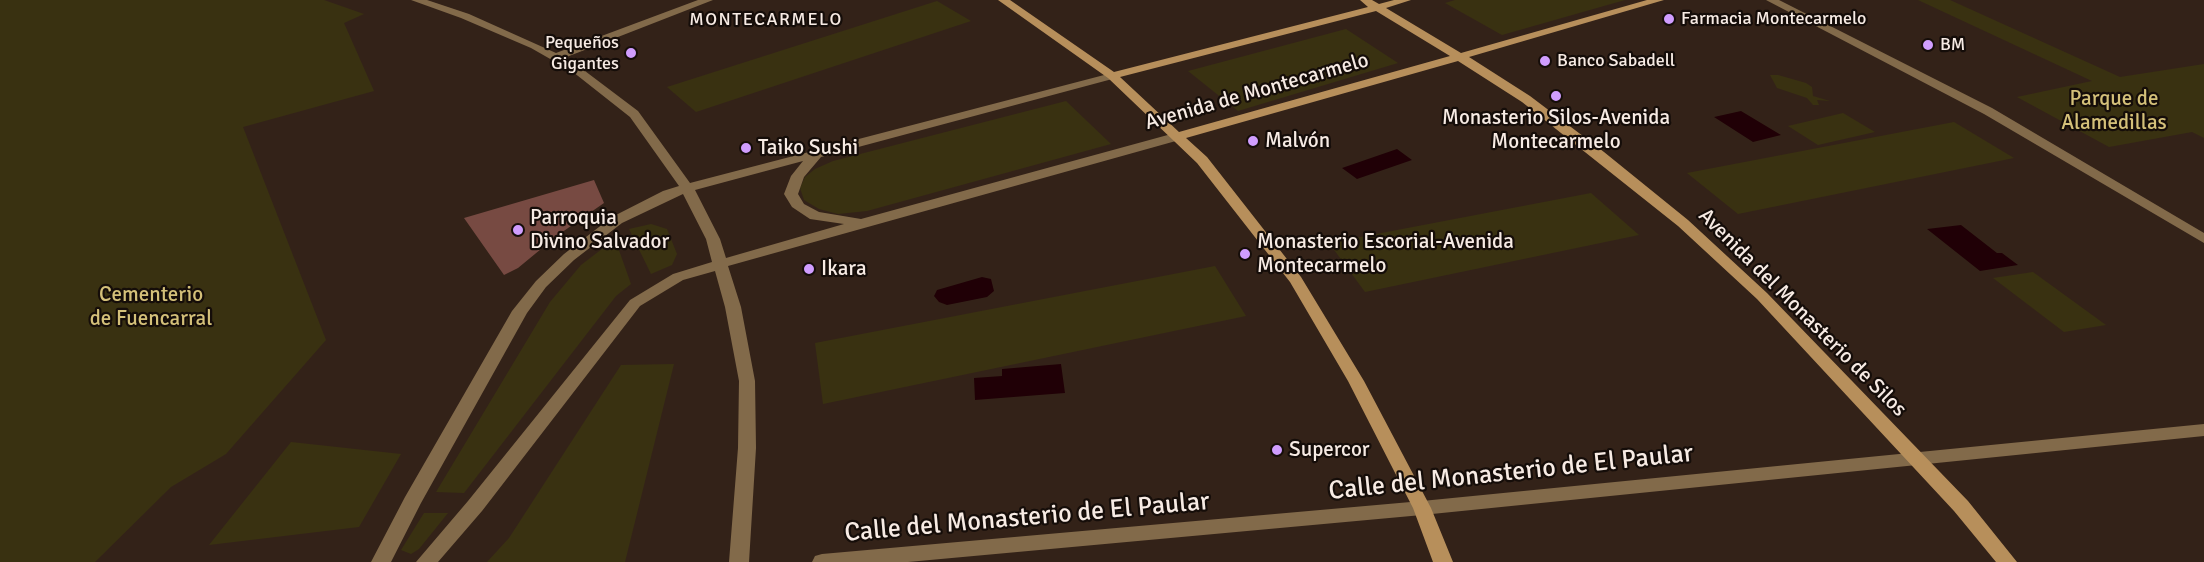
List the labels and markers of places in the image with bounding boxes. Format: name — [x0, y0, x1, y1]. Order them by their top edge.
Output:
place label: Farmacia Montecarmelo — [1681, 8, 1866, 30]
marker: Farmacia Montecarmelo — [1662, 12, 1676, 26]
place label: Pequeños Gigantes — [545, 32, 619, 74]
place label: BM — [1940, 34, 1965, 56]
marker: BM — [1921, 38, 1935, 52]
marker: Pequeños Gigantes — [624, 46, 638, 60]
place label: Banco Sabadell — [1557, 50, 1675, 72]
marker: Banco Sabadell — [1538, 54, 1552, 68]
marker: Monasterio Silos-Avenida Montecarmelo — [1549, 89, 1563, 103]
place label: Monasterio Silos-Avenida Montecarmelo — [1442, 105, 1670, 155]
place label: Malvón — [1265, 128, 1330, 154]
marker: Malvón — [1246, 134, 1260, 148]
place label: Taiko Sushi — [758, 135, 858, 161]
marker: Taiko Sushi — [739, 141, 753, 155]
place label: Parroquia Divino Salvador — [530, 205, 669, 255]
marker: Parroquia Divino Salvador — [511, 223, 525, 237]
place label: Monasterio Escorial-Avenida Montecarmelo — [1257, 229, 1514, 279]
marker: Monasterio Escorial-Avenida Montecarmelo — [1238, 247, 1252, 261]
place label: Ikara — [821, 256, 867, 282]
marker: Ikara — [802, 262, 816, 276]
place label: Supercor — [1289, 437, 1370, 463]
marker: Supercor — [1270, 443, 1284, 457]

